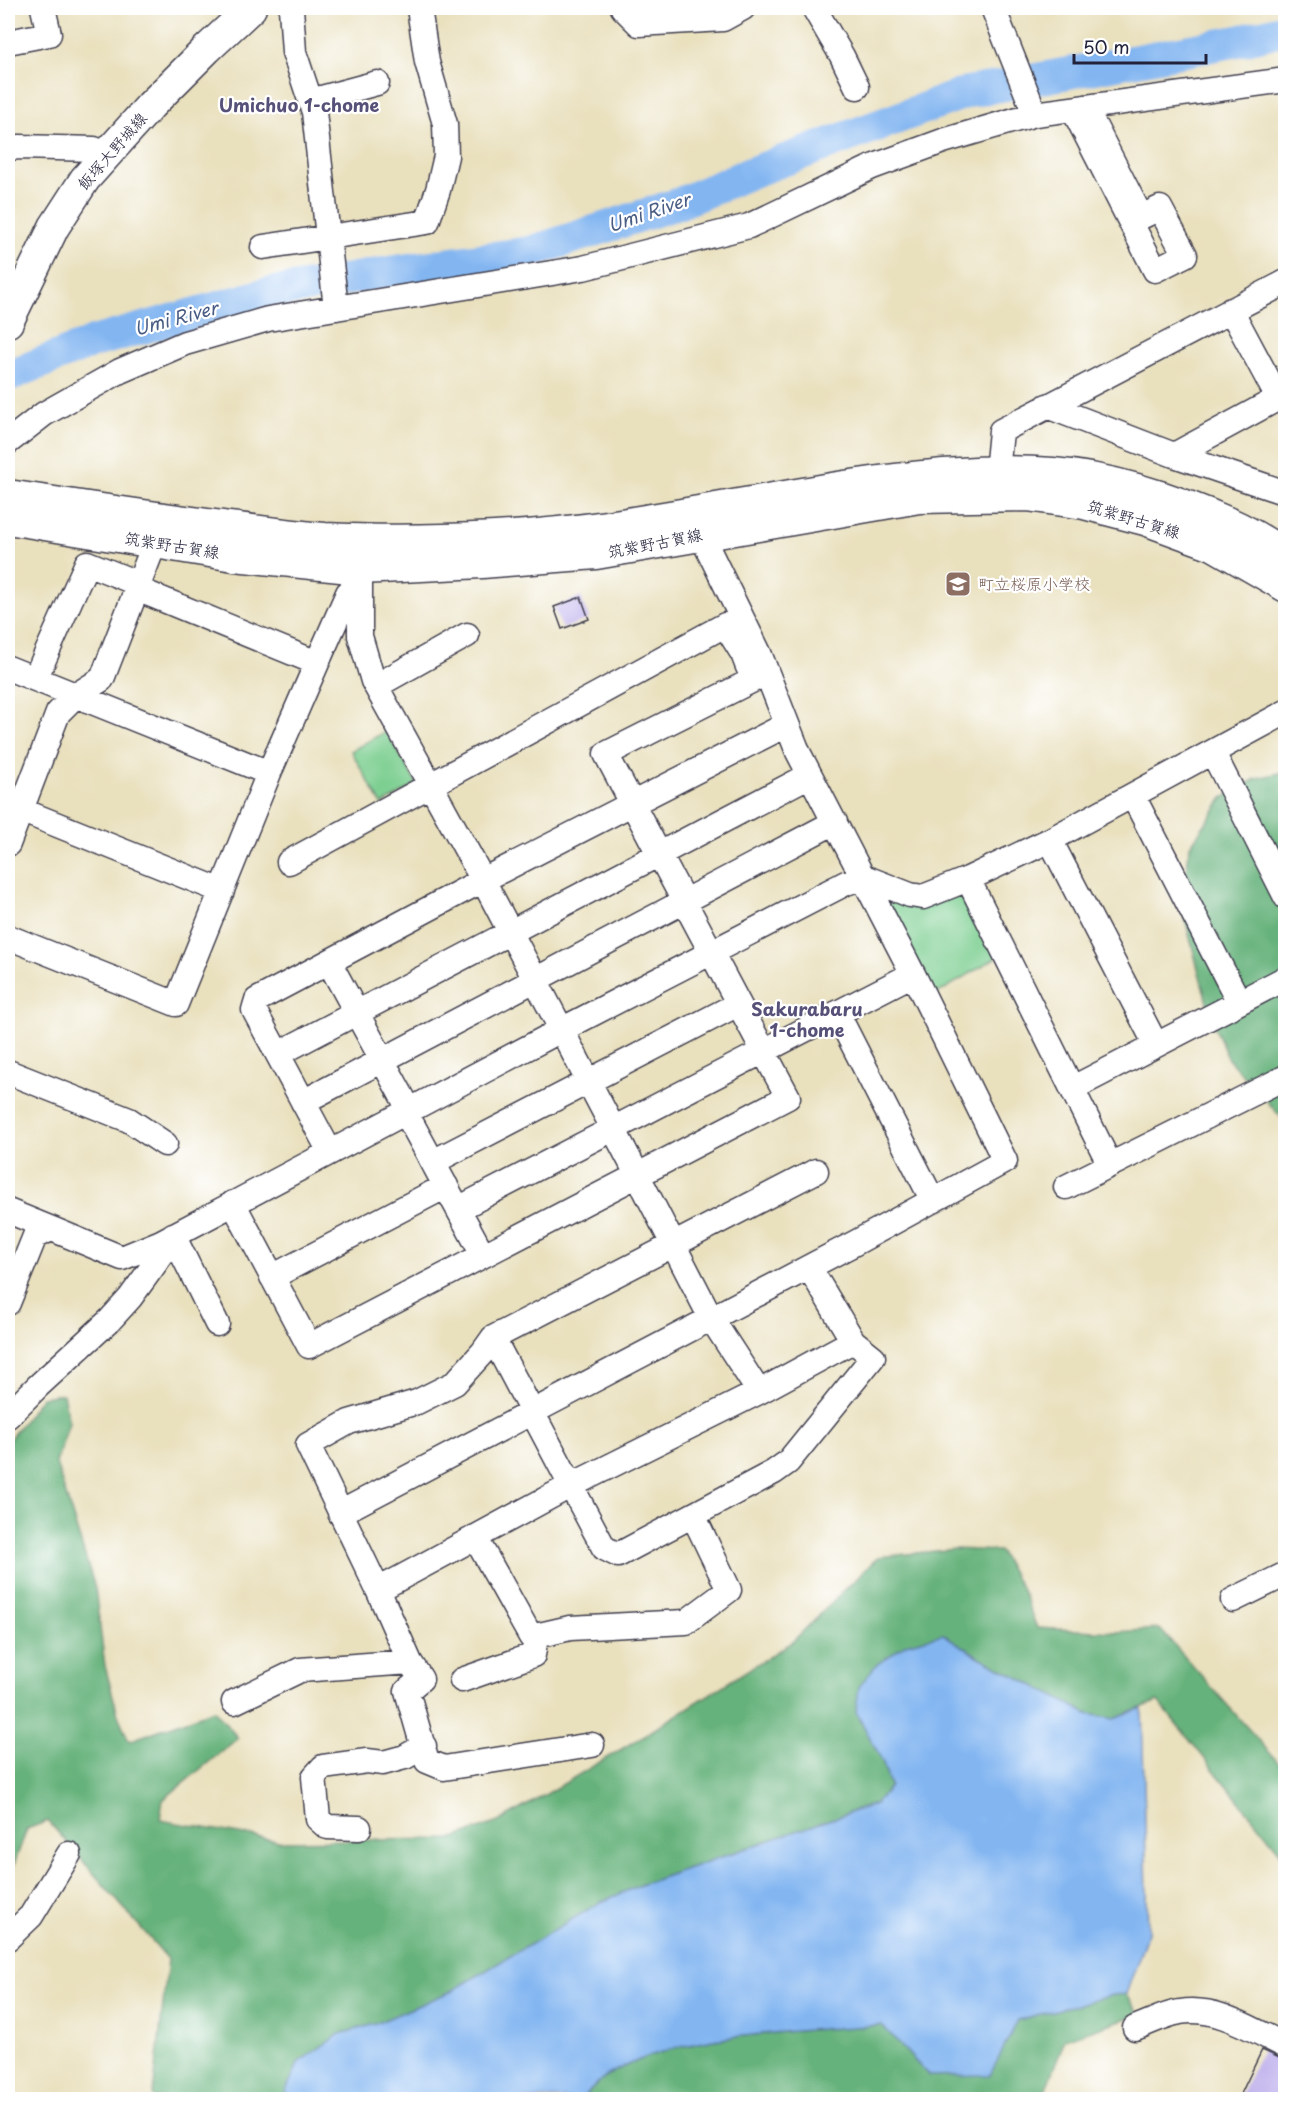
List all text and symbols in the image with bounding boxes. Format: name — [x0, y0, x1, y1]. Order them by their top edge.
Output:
scale bar — [1074, 27, 1206, 65]
text: 50 m — [1083, 33, 1130, 60]
district label: Umichuo 1-chome — [219, 91, 380, 118]
street label: 飯塚大野城線 — [71, 106, 152, 194]
water label: Umi River — [604, 184, 696, 238]
water label: Umi River — [131, 293, 223, 342]
street label: 筑紫野古賀線 — [1085, 493, 1184, 544]
street label: 筑紫野古賀線 — [605, 521, 704, 563]
street label: 筑紫野古賀線 — [123, 525, 221, 563]
school or university icon: 町立桜原小学校 — [943, 569, 973, 599]
place label: 町立桜原小学校 — [978, 571, 1090, 595]
district label: Sakurabaru 1-chome — [751, 995, 863, 1043]

